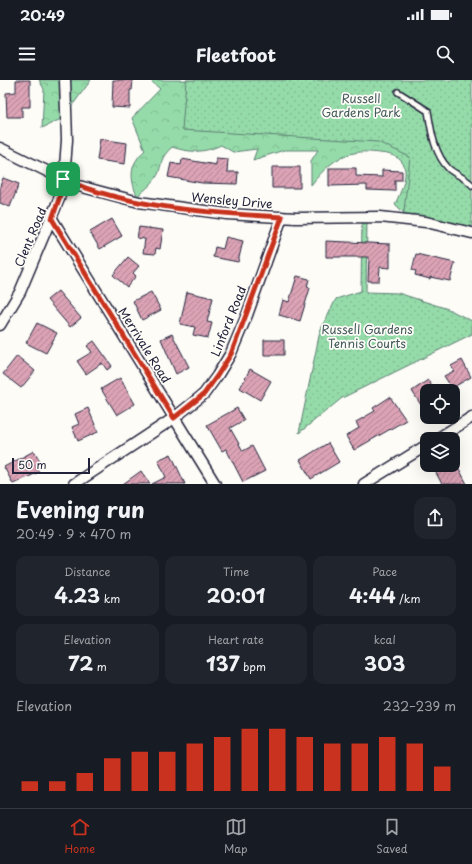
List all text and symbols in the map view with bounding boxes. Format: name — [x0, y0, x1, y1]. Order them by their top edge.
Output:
text: 20:49 — [20, 3, 65, 26]
text: Fleetfoot — [196, 41, 276, 68]
icon: menu — [16, 43, 38, 65]
icon: search — [434, 43, 456, 65]
park label: Russell Gardens Park — [321, 89, 401, 121]
pin — [46, 162, 80, 196]
icon: arrive — [52, 168, 74, 190]
street label: Wensley Drive — [191, 187, 273, 213]
street label: Clent Road — [9, 204, 51, 270]
street label: Linford Road — [206, 283, 250, 359]
street label: Merrivale Road — [114, 304, 176, 386]
park label: Russell Gardens Tennis Courts — [321, 320, 413, 352]
map controls — [420, 384, 460, 472]
button: locate — [420, 384, 460, 424]
button: layers — [420, 432, 460, 472]
scale bar — [12, 456, 90, 475]
text: 50 m — [18, 456, 47, 473]
text: Evening run — [16, 492, 145, 525]
button: share — [414, 497, 456, 539]
text: 20:49 · 9 × 470 m — [16, 524, 131, 543]
text: Distance — [64, 563, 110, 580]
text: Time — [223, 563, 249, 580]
text: Pace — [372, 563, 397, 580]
text: 4.23 — [54, 580, 100, 610]
text: 20:01 — [207, 580, 265, 610]
text: 4:44 — [349, 580, 396, 610]
text: km — [100, 590, 120, 607]
text: /km — [396, 590, 420, 607]
text: Elevation — [64, 631, 111, 648]
text: Heart rate — [208, 631, 264, 648]
text: kcal — [374, 631, 396, 648]
text: 72 — [68, 648, 93, 678]
text: 137 — [206, 648, 240, 678]
text: 303 — [364, 648, 405, 678]
text: m — [93, 658, 107, 675]
text: bpm — [240, 658, 266, 675]
text: Elevation — [16, 696, 72, 715]
text: 232–239 m — [383, 696, 456, 715]
tab: Home — [64, 816, 95, 857]
tab: Map — [224, 816, 247, 857]
tab: Saved — [376, 816, 408, 857]

